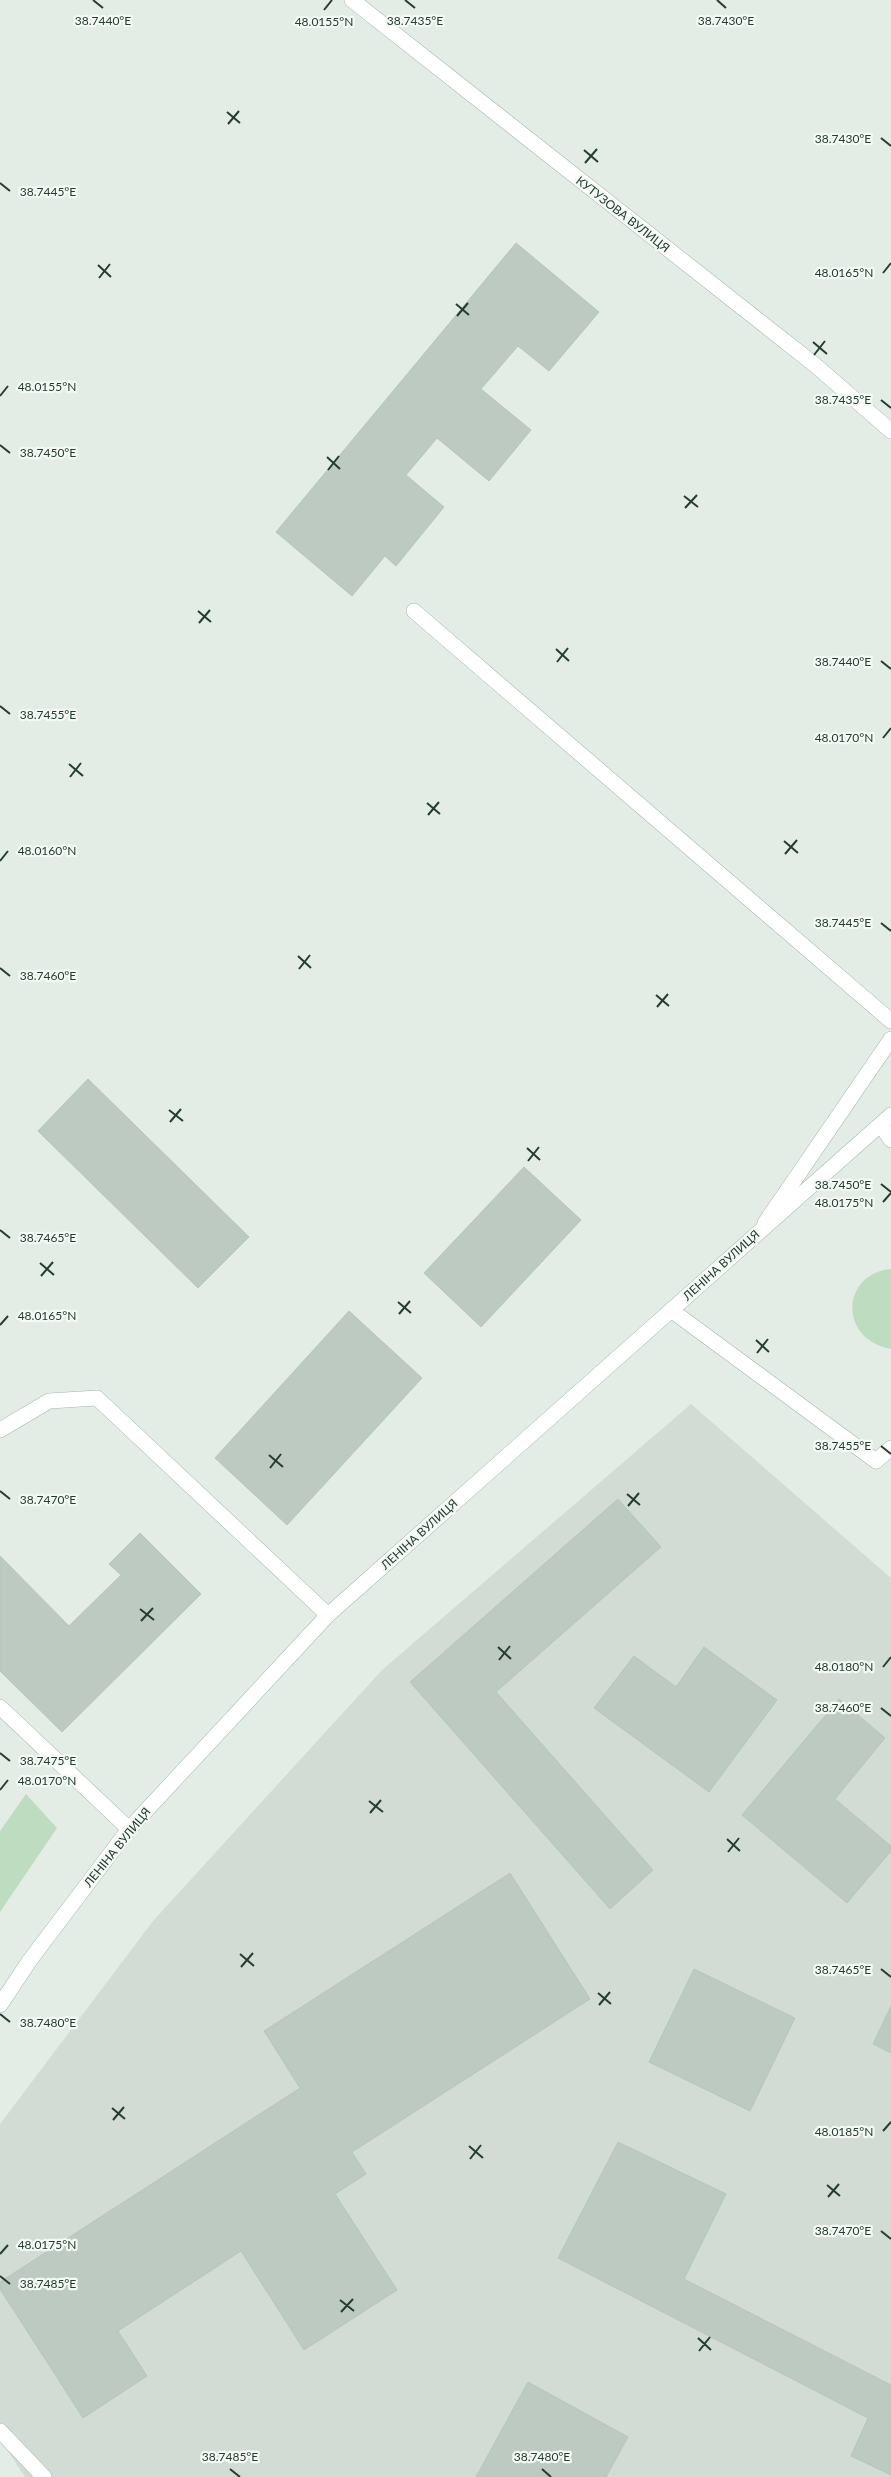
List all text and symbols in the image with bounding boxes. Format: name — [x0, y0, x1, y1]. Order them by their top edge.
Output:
text: 38.7440°E — [75, 13, 131, 28]
text: 38.7435°E — [387, 13, 443, 28]
text: 38.7430°E — [698, 13, 754, 28]
text: 48.0155°N — [295, 14, 353, 29]
text: 38.7430°E — [815, 131, 871, 146]
street label: КУТУЗОВА ВУЛИЦЯ — [573, 173, 673, 255]
text: 38.7445°E — [20, 184, 76, 199]
text: 48.0165°N — [815, 265, 873, 280]
text: 48.0155°N — [18, 379, 76, 394]
text: 38.7435°E — [815, 392, 871, 407]
text: 38.7450°E — [20, 445, 76, 460]
text: 38.7440°E — [815, 654, 871, 669]
text: 38.7455°E — [20, 707, 76, 722]
text: 48.0170°N — [815, 730, 873, 745]
text: 48.0160°N — [18, 843, 76, 858]
text: 38.7445°E — [815, 915, 871, 930]
text: 38.7460°E — [20, 968, 76, 983]
text: 38.7450°E — [815, 1177, 871, 1192]
text: 48.0175°N — [815, 1195, 873, 1210]
street label: ЛЕНІНА ВУЛИЦЯ — [679, 1227, 762, 1304]
text: 38.7465°E — [20, 1230, 76, 1245]
text: 48.0165°N — [18, 1308, 76, 1323]
text: 38.7455°E — [815, 1438, 871, 1453]
text: 38.7470°E — [20, 1492, 76, 1507]
street label: ЛЕНІНА ВУЛИЦЯ — [377, 1496, 460, 1573]
text: 48.0180°N — [815, 1659, 873, 1674]
text: 38.7460°E — [815, 1700, 871, 1715]
text: 38.7475°E — [20, 1753, 76, 1768]
text: 48.0170°N — [18, 1773, 76, 1788]
street label: ЛЕНІНА ВУЛИЦЯ — [80, 1804, 154, 1891]
text: 38.7465°E — [815, 1962, 871, 1977]
text: 38.7480°E — [20, 2015, 76, 2030]
text: 48.0185°N — [815, 2124, 873, 2139]
text: 38.7470°E — [815, 2223, 871, 2238]
text: 48.0175°N — [18, 2237, 76, 2252]
text: 38.7485°E — [20, 2276, 76, 2291]
text: 38.7485°E — [202, 2449, 258, 2464]
text: 38.7480°E — [514, 2449, 570, 2464]

